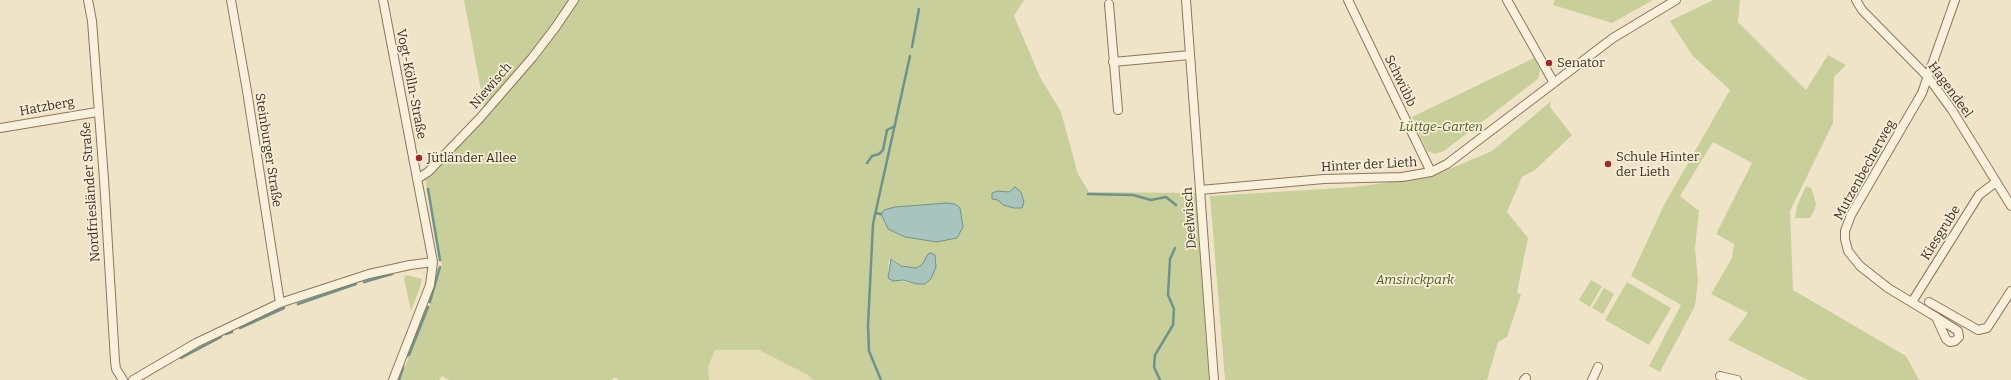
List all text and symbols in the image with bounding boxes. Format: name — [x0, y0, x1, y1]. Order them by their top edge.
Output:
street label: Vogt-Kölln-Straße — [393, 28, 429, 140]
street label: Schwübb — [1381, 53, 1419, 109]
place label: Senator — [1557, 55, 1605, 71]
marker: Senator — [1544, 58, 1554, 68]
street label: Hagendeel — [1924, 59, 1976, 121]
street label: Niewisch — [467, 60, 515, 112]
street label: Steinburger Straße — [251, 92, 285, 208]
street label: Hatzberg — [18, 94, 76, 120]
street label: Mutzenbecherweg — [1831, 117, 1899, 223]
park label: Lüttge-Garten — [1399, 119, 1483, 135]
street label: Nordfriesländer Straße — [78, 121, 104, 263]
place label: Schule Hinter der Lieth — [1616, 149, 1699, 180]
place label: Jütländer Allee — [427, 150, 517, 166]
marker: Jütländer Allee — [414, 153, 424, 163]
street label: Hinter der Lieth — [1321, 155, 1417, 175]
marker: Schule Hinter der Lieth — [1603, 159, 1613, 169]
street label: Deelwisch — [1180, 187, 1200, 249]
street label: Kiesgrube — [1918, 203, 1964, 263]
park label: Amsinckpark — [1376, 272, 1454, 288]

